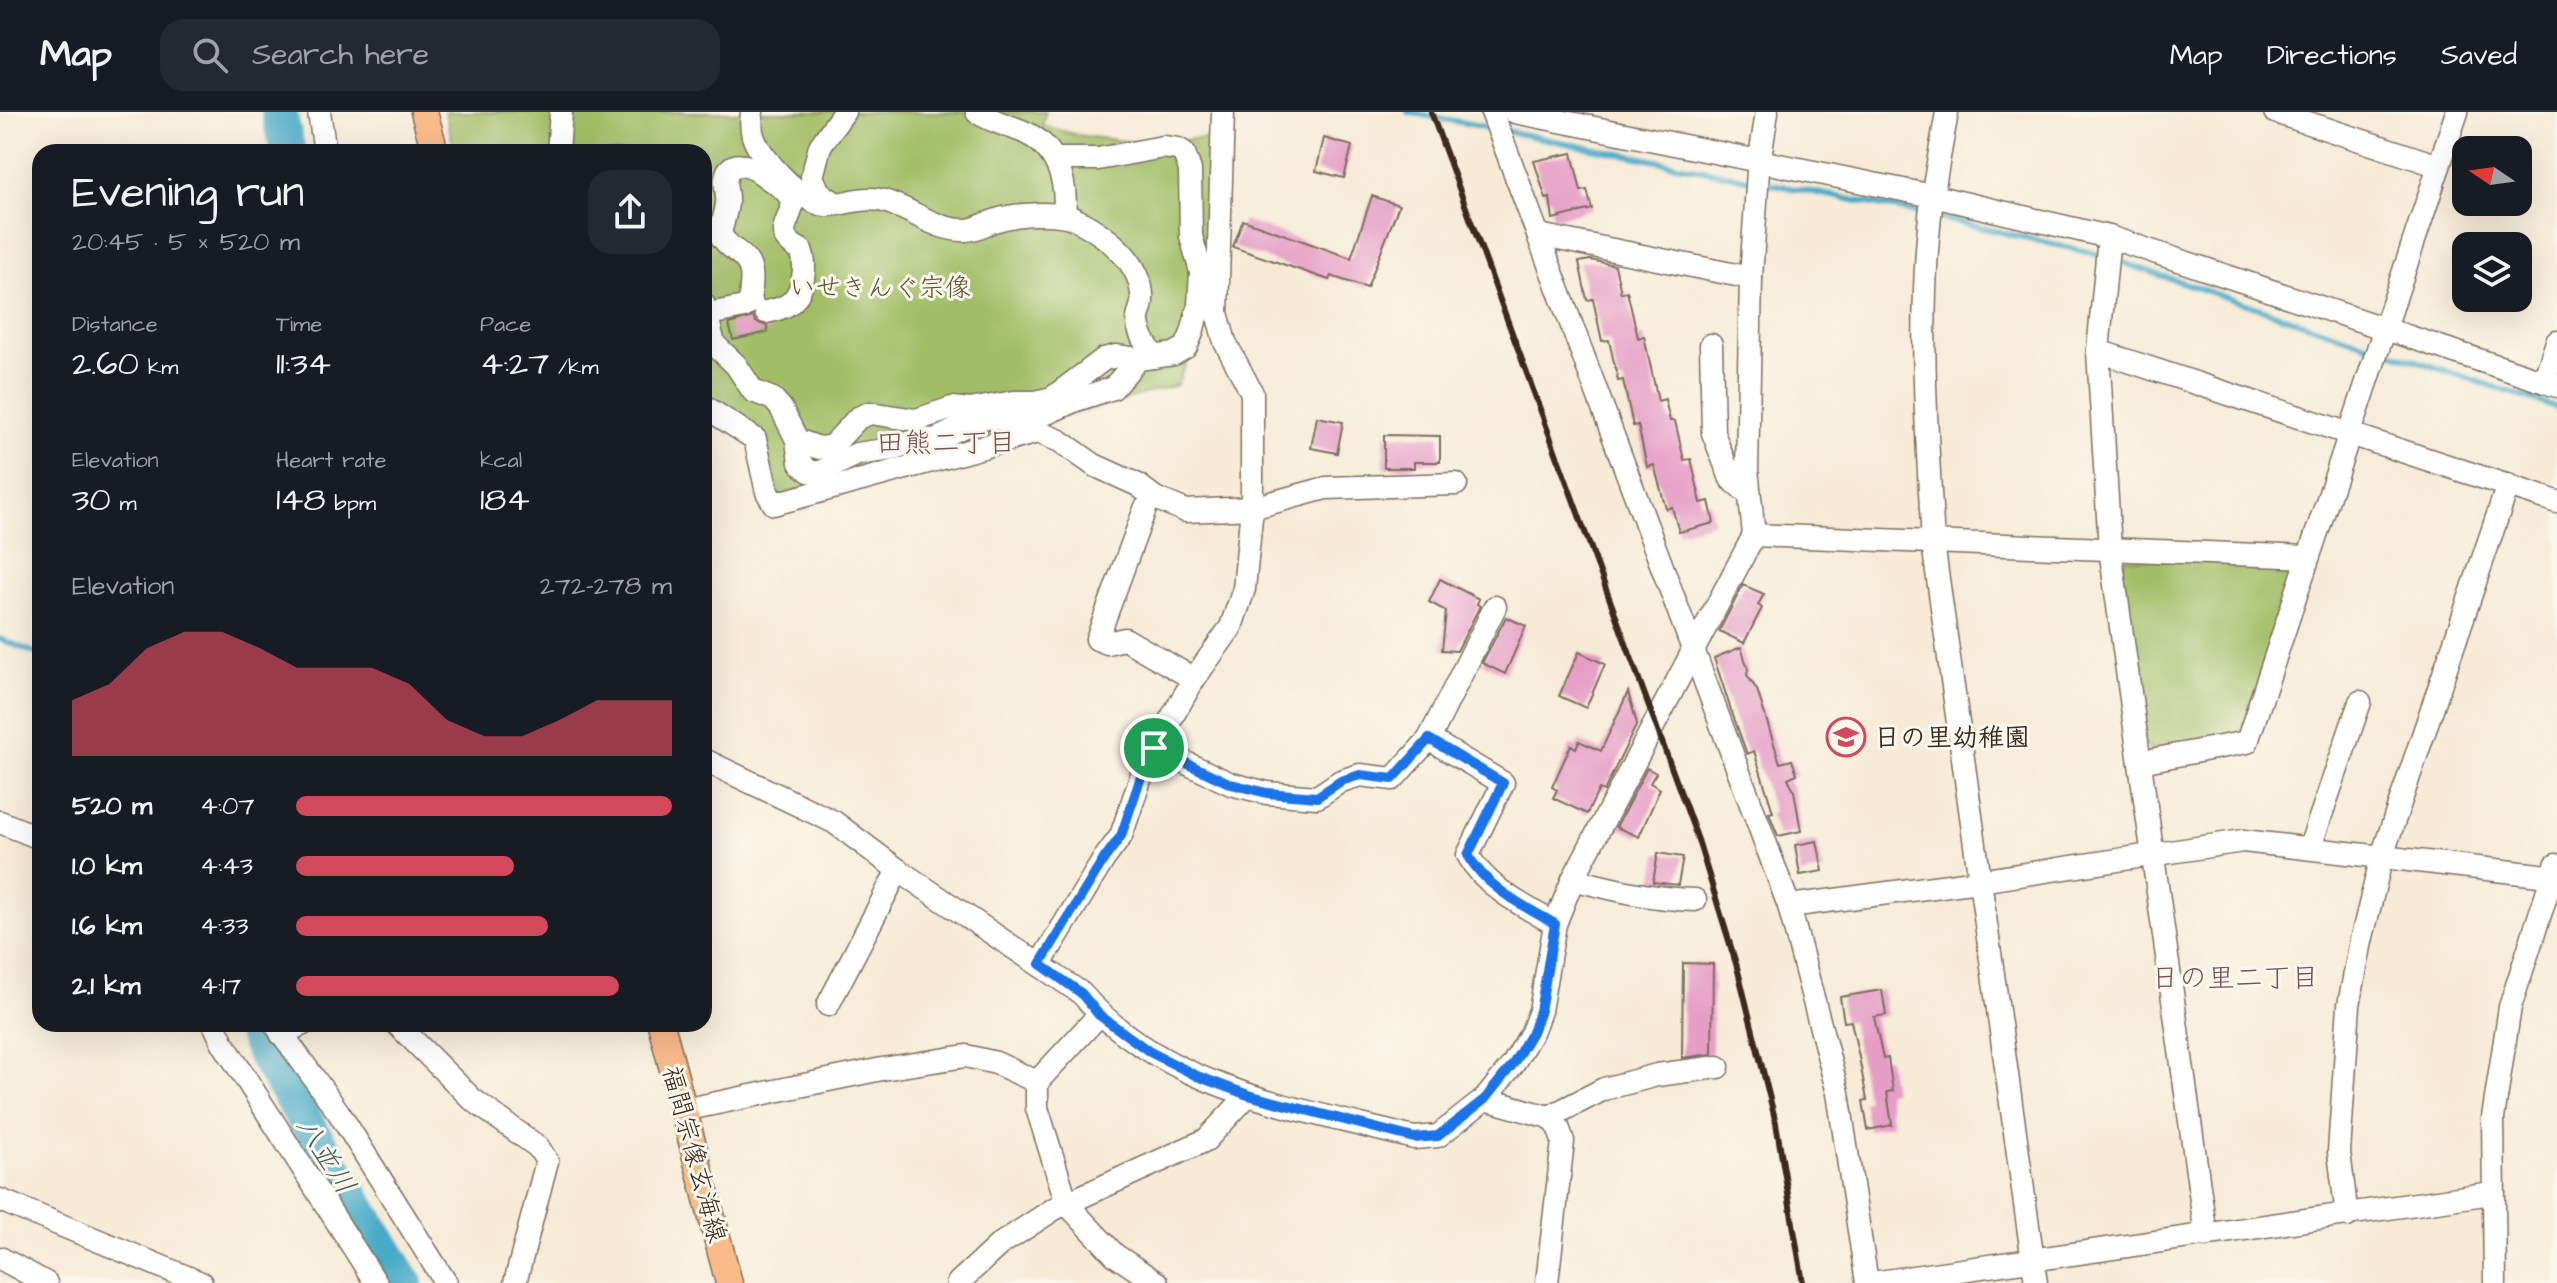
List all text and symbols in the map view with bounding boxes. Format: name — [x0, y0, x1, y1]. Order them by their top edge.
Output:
search box — [160, 19, 720, 91]
text: Map — [40, 29, 112, 81]
icon: search — [188, 33, 232, 77]
text: Search here — [252, 34, 429, 76]
text: Map — [2170, 36, 2223, 75]
text: Directions — [2267, 36, 2397, 75]
text: Saved — [2441, 36, 2517, 75]
north arrow — [2452, 136, 2532, 216]
map controls — [2452, 136, 2532, 312]
text: Evening run — [72, 163, 304, 224]
button: share — [588, 170, 672, 254]
text: 20:45 · 5 × 520 m — [72, 224, 300, 260]
button: layers — [2452, 232, 2532, 312]
park label: いせきんぐ宗像 — [789, 270, 971, 306]
text: Distance — [72, 309, 158, 340]
text: Time — [276, 309, 322, 340]
text: Pace — [480, 309, 531, 340]
text: 2.60 — [72, 340, 139, 388]
text: 11:34 — [276, 340, 331, 388]
text: 4:27 — [480, 340, 549, 388]
text: km — [139, 352, 178, 383]
text: /km — [549, 352, 599, 383]
district label: 田熊二丁目 — [876, 424, 1016, 463]
text: Elevation — [72, 445, 159, 476]
text: Heart rate — [276, 445, 386, 476]
text: kcal — [480, 445, 522, 476]
text: 30 — [72, 476, 111, 524]
text: 148 — [276, 476, 326, 524]
text: 184 — [480, 476, 530, 524]
text: m — [111, 488, 137, 519]
text: bpm — [326, 488, 376, 519]
text: Elevation — [72, 568, 174, 604]
text: 272–278 m — [540, 568, 672, 604]
pin — [1120, 714, 1188, 782]
school or university icon: 日の里幼稚園 — [1825, 716, 1867, 758]
place label: 日の里幼稚園 — [1874, 720, 2030, 756]
icon: arrive — [1132, 726, 1176, 770]
text: 520 m — [72, 788, 152, 824]
text: 4:07 — [200, 788, 254, 824]
text: 1.0 km — [72, 848, 142, 884]
text: 4:43 — [200, 848, 253, 884]
text: 1.6 km — [72, 908, 142, 944]
text: 4:33 — [200, 908, 249, 944]
district label: 日の里二丁目 — [2151, 959, 2319, 998]
text: 2.1 km — [72, 968, 140, 1004]
text: 4:17 — [200, 968, 241, 1004]
street label: 福間宗像玄海線 — [653, 1062, 735, 1247]
water label: 八並川 — [287, 1110, 365, 1202]

